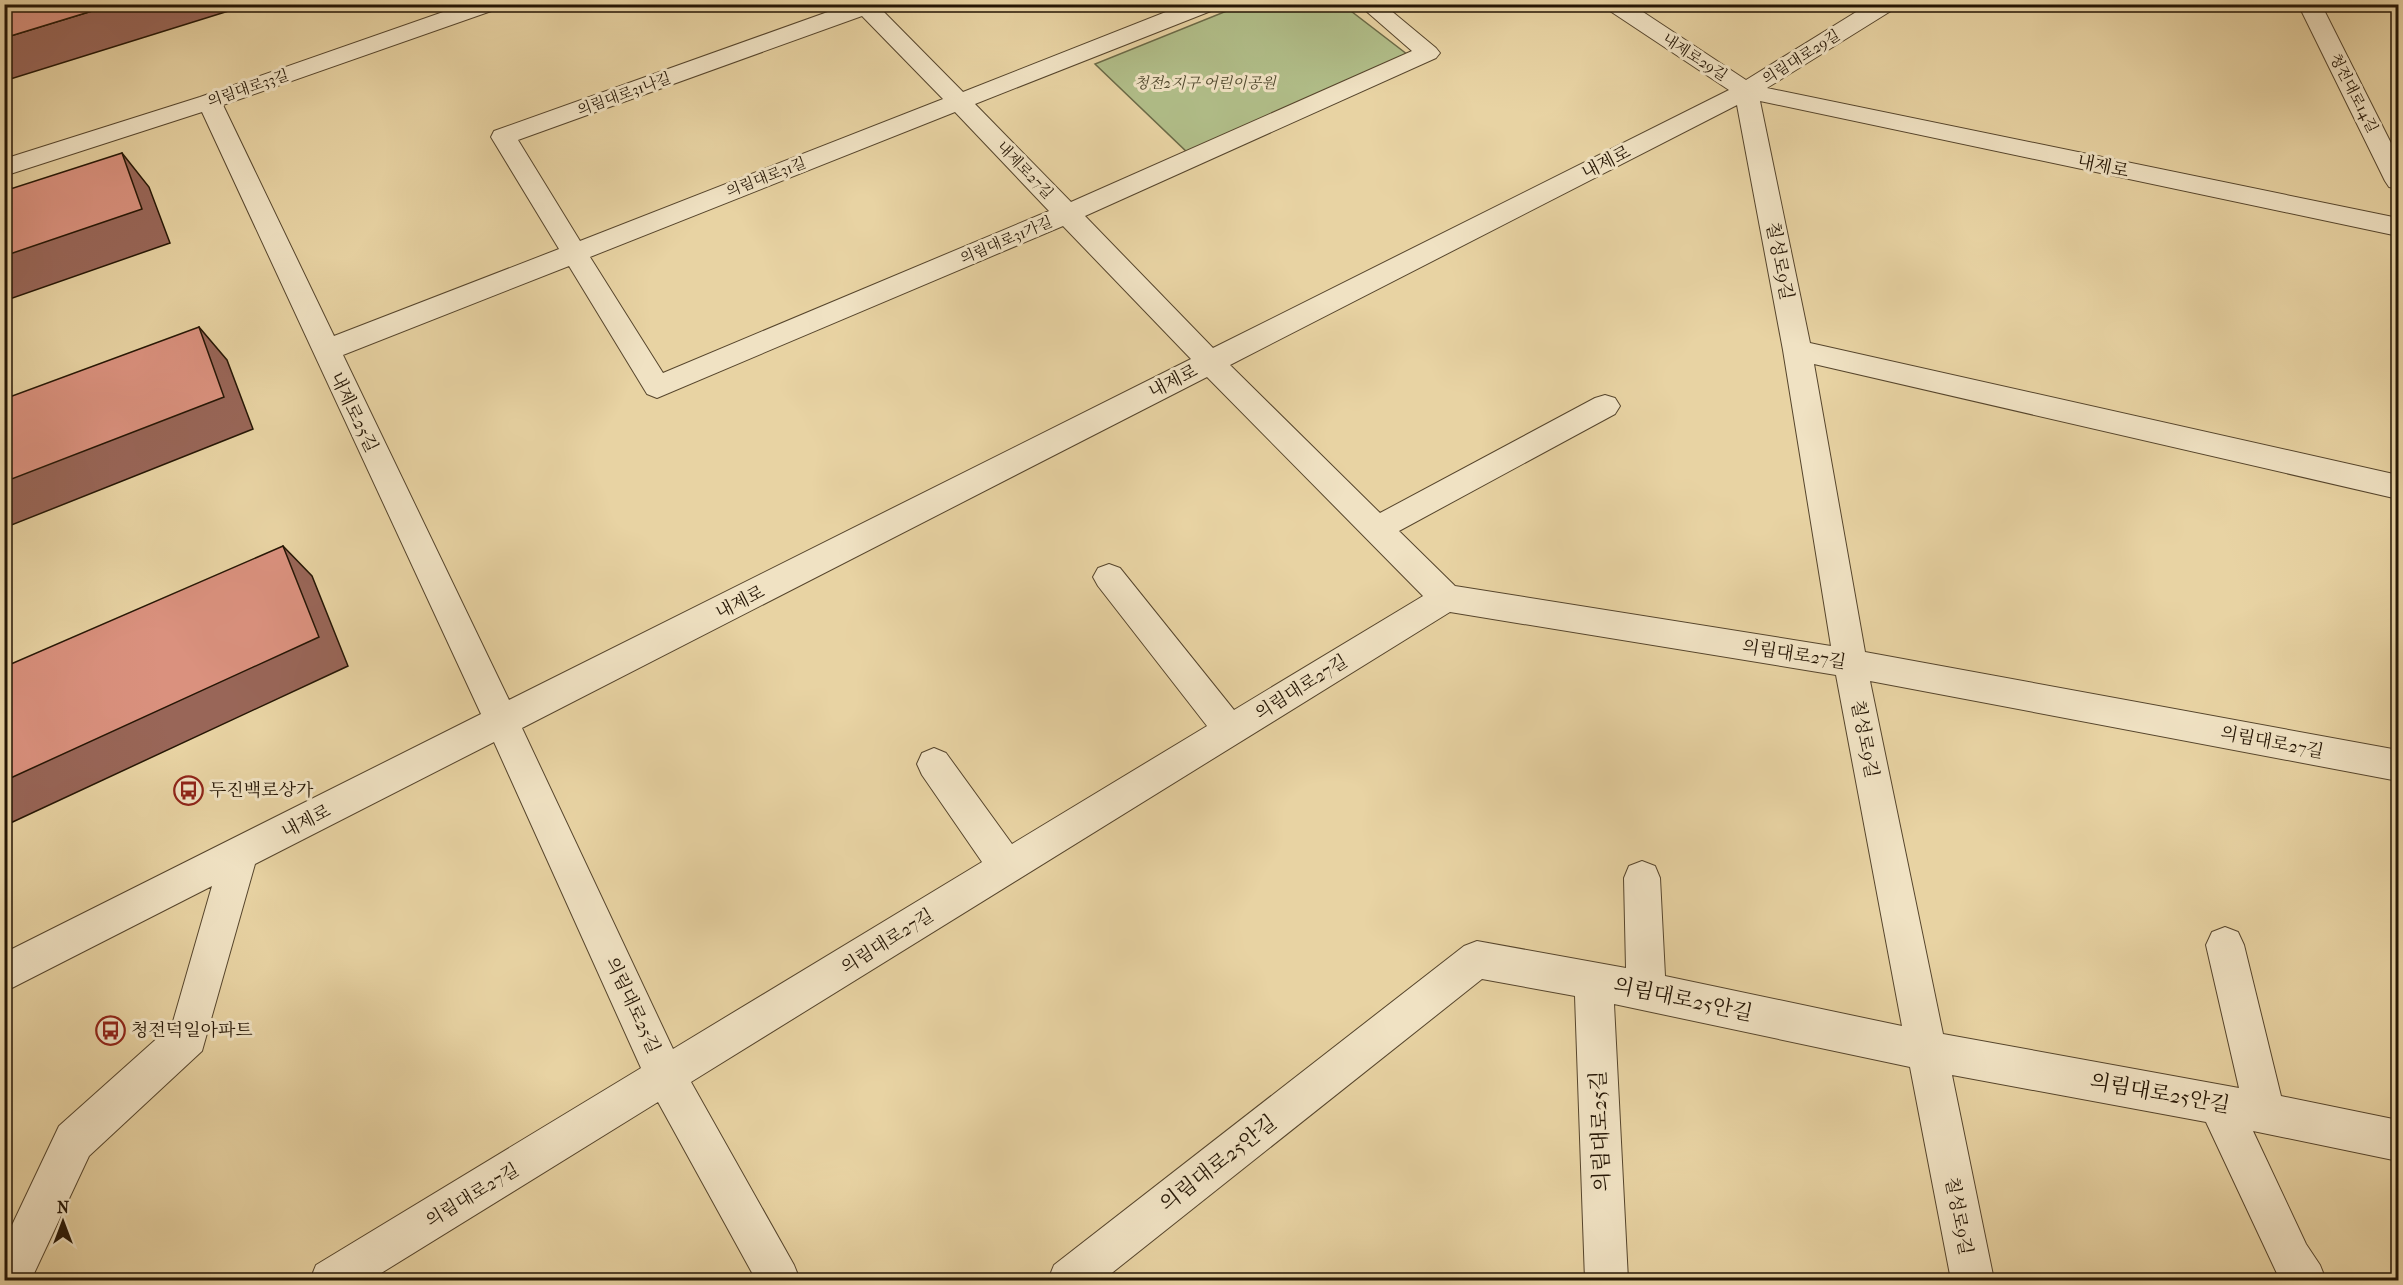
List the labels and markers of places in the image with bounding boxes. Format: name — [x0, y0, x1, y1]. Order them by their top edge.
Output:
bus stop icon: 두진백로상가 — [172, 774, 204, 806]
place label: 두진백로상가 — [209, 780, 314, 801]
bus stop icon: 청전덕일아파트 — [94, 1014, 126, 1046]
place label: 청전덕일아파트 — [131, 1020, 253, 1041]

